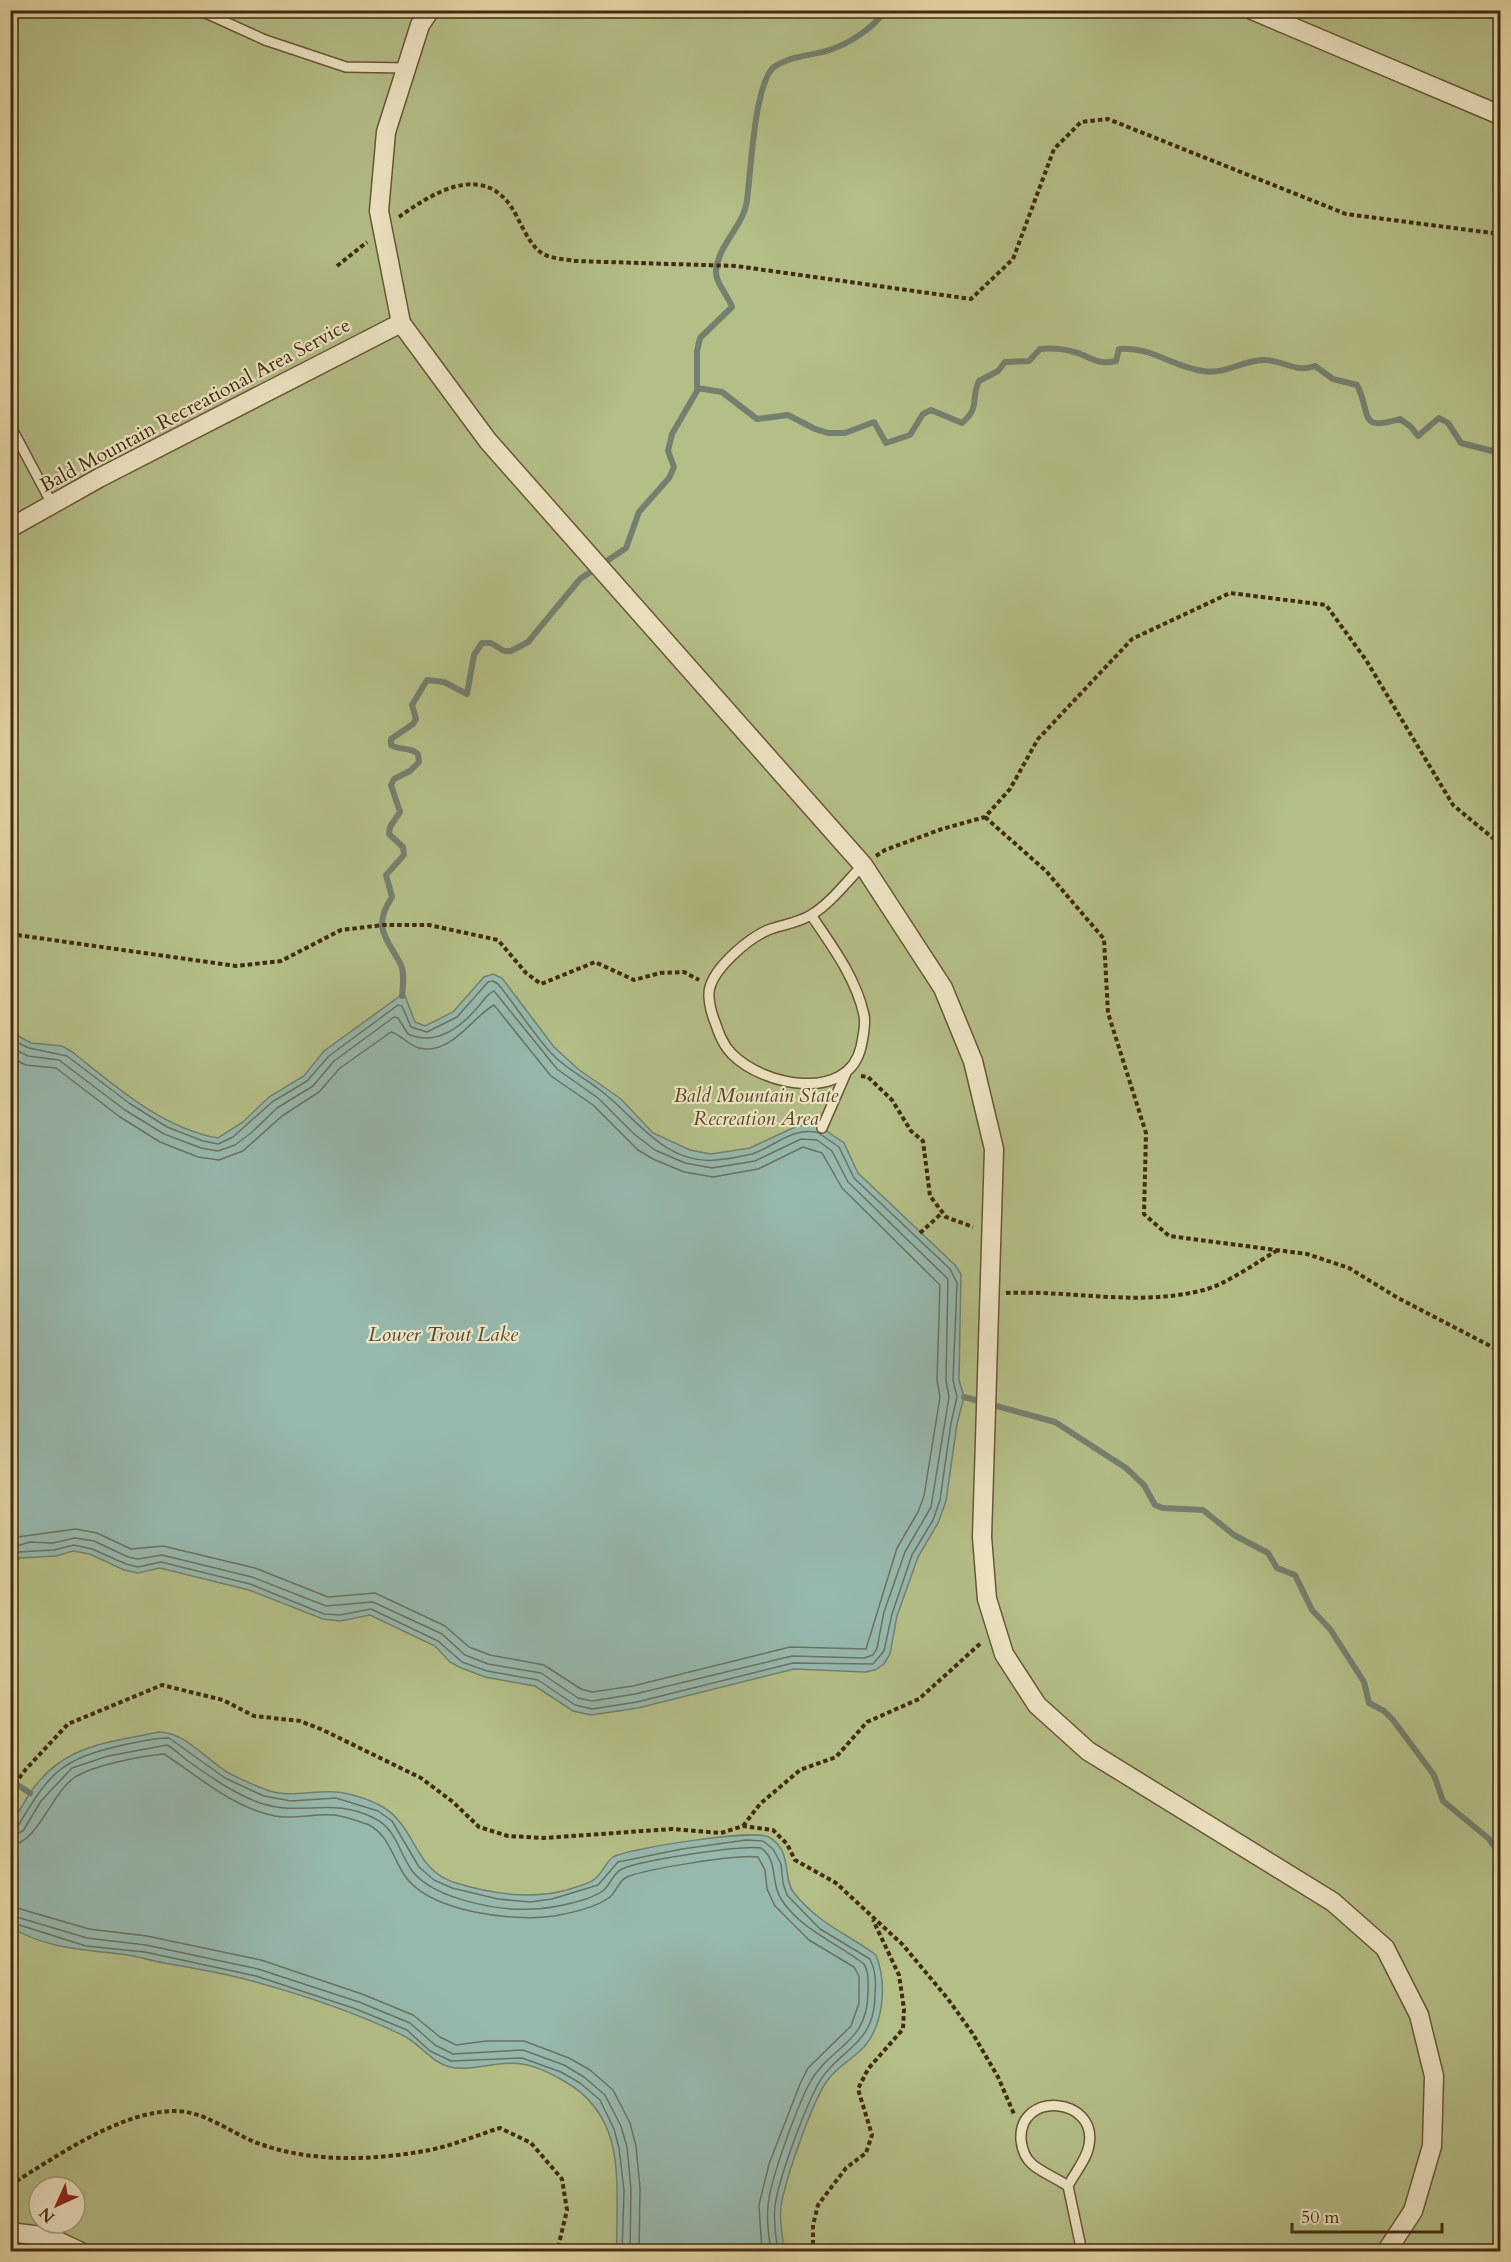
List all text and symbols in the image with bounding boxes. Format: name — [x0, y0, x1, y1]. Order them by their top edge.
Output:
street label: Bald Mountain Recreational Area Service — [35, 311, 355, 499]
park label: Bald Mountain State Recreation Area — [674, 1082, 839, 1132]
water label: Lower Trout Lake — [368, 1320, 519, 1349]
north arrow — [27, 2175, 87, 2235]
scale bar — [1292, 2196, 1442, 2234]
text: N — [34, 2202, 60, 2228]
text: 50 m — [1301, 2205, 1340, 2230]

